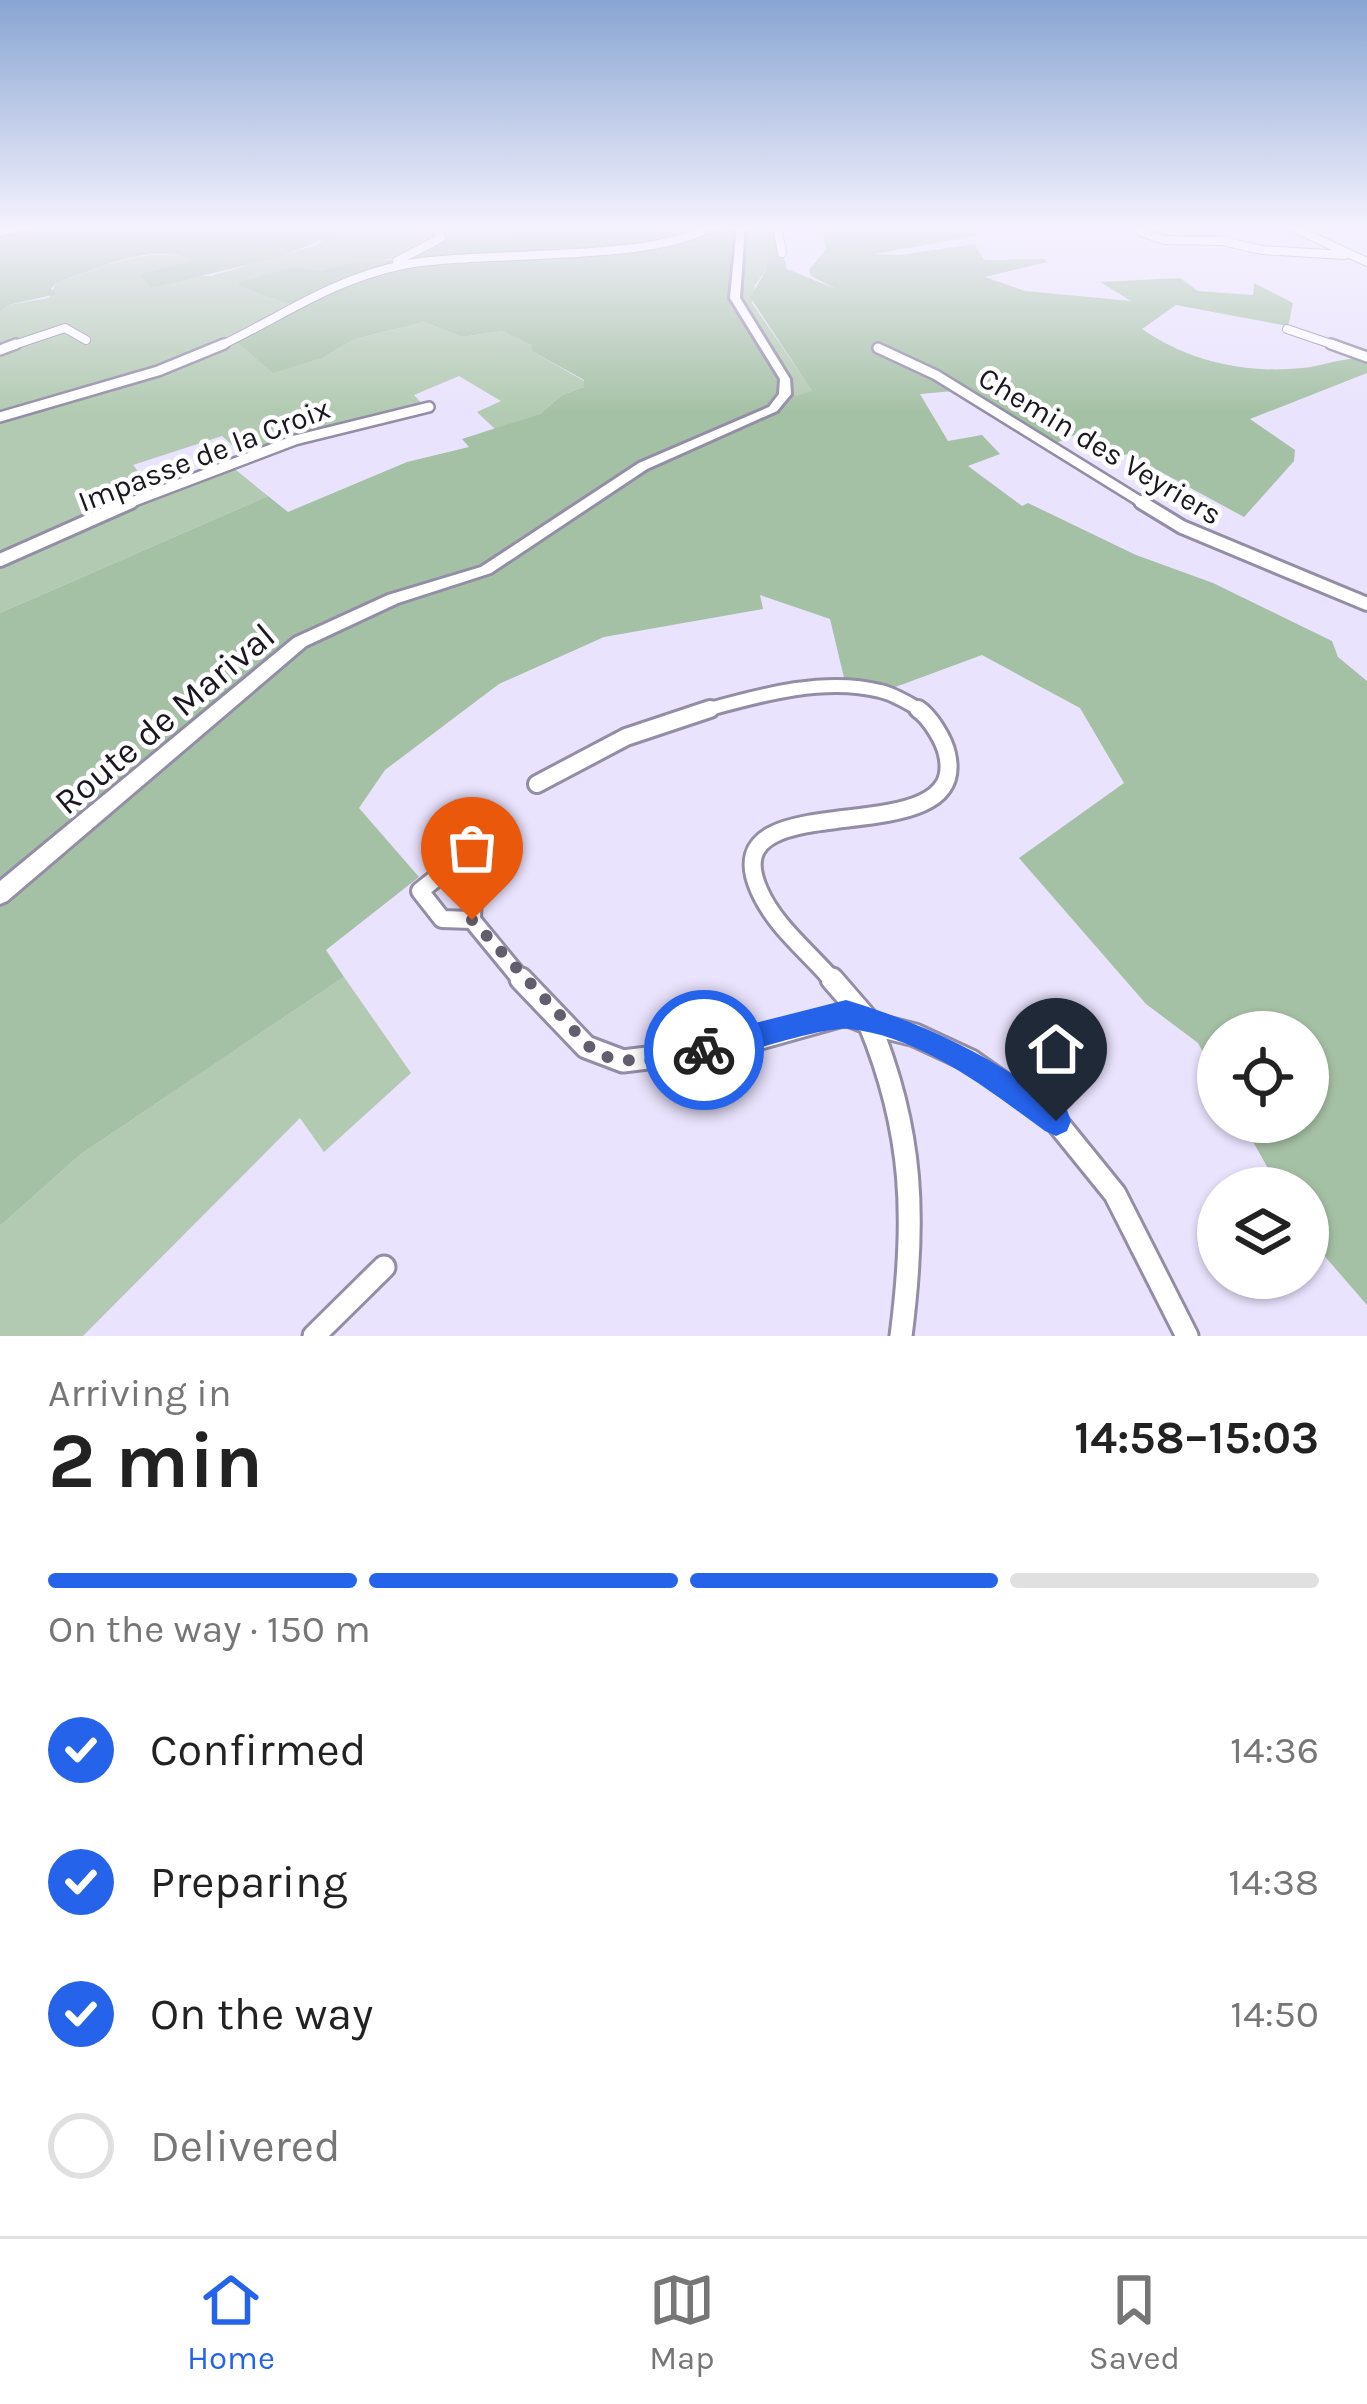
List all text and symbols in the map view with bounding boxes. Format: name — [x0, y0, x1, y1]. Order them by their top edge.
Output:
street label: Chemin des Veyriers — [972, 359, 1228, 533]
street label: Impasse de la Croix — [73, 390, 335, 520]
street label: Route de Marival — [46, 614, 283, 823]
pin — [421, 797, 523, 920]
icon: bag — [439, 815, 505, 881]
courier — [644, 990, 764, 1110]
pin — [1005, 998, 1107, 1121]
map controls — [1197, 1011, 1329, 1299]
button: locate — [1197, 1011, 1329, 1143]
icon: home — [1023, 1016, 1089, 1082]
icon: bike — [671, 1017, 737, 1083]
button: layers — [1197, 1167, 1329, 1299]
text: Arriving in — [48, 1370, 231, 1416]
text: 14:58–15:03 — [1074, 1412, 1319, 1464]
text: 2 min — [48, 1415, 263, 1507]
text: On the way · 150 m — [48, 1606, 371, 1652]
icon: check — [48, 1717, 114, 1783]
text: Confirmed — [150, 1724, 366, 1776]
text: 14:36 — [1230, 1727, 1319, 1773]
icon: check — [48, 1849, 114, 1915]
text: Preparing — [150, 1856, 348, 1908]
text: 14:38 — [1228, 1859, 1319, 1905]
icon: check — [48, 1981, 114, 2047]
text: On the way — [150, 1988, 373, 2040]
text: 14:50 — [1230, 1991, 1319, 2037]
text: Delivered — [150, 2120, 341, 2172]
tab: Home — [187, 2267, 275, 2377]
tab: Map — [649, 2267, 715, 2377]
tab: Saved — [1089, 2267, 1180, 2377]

